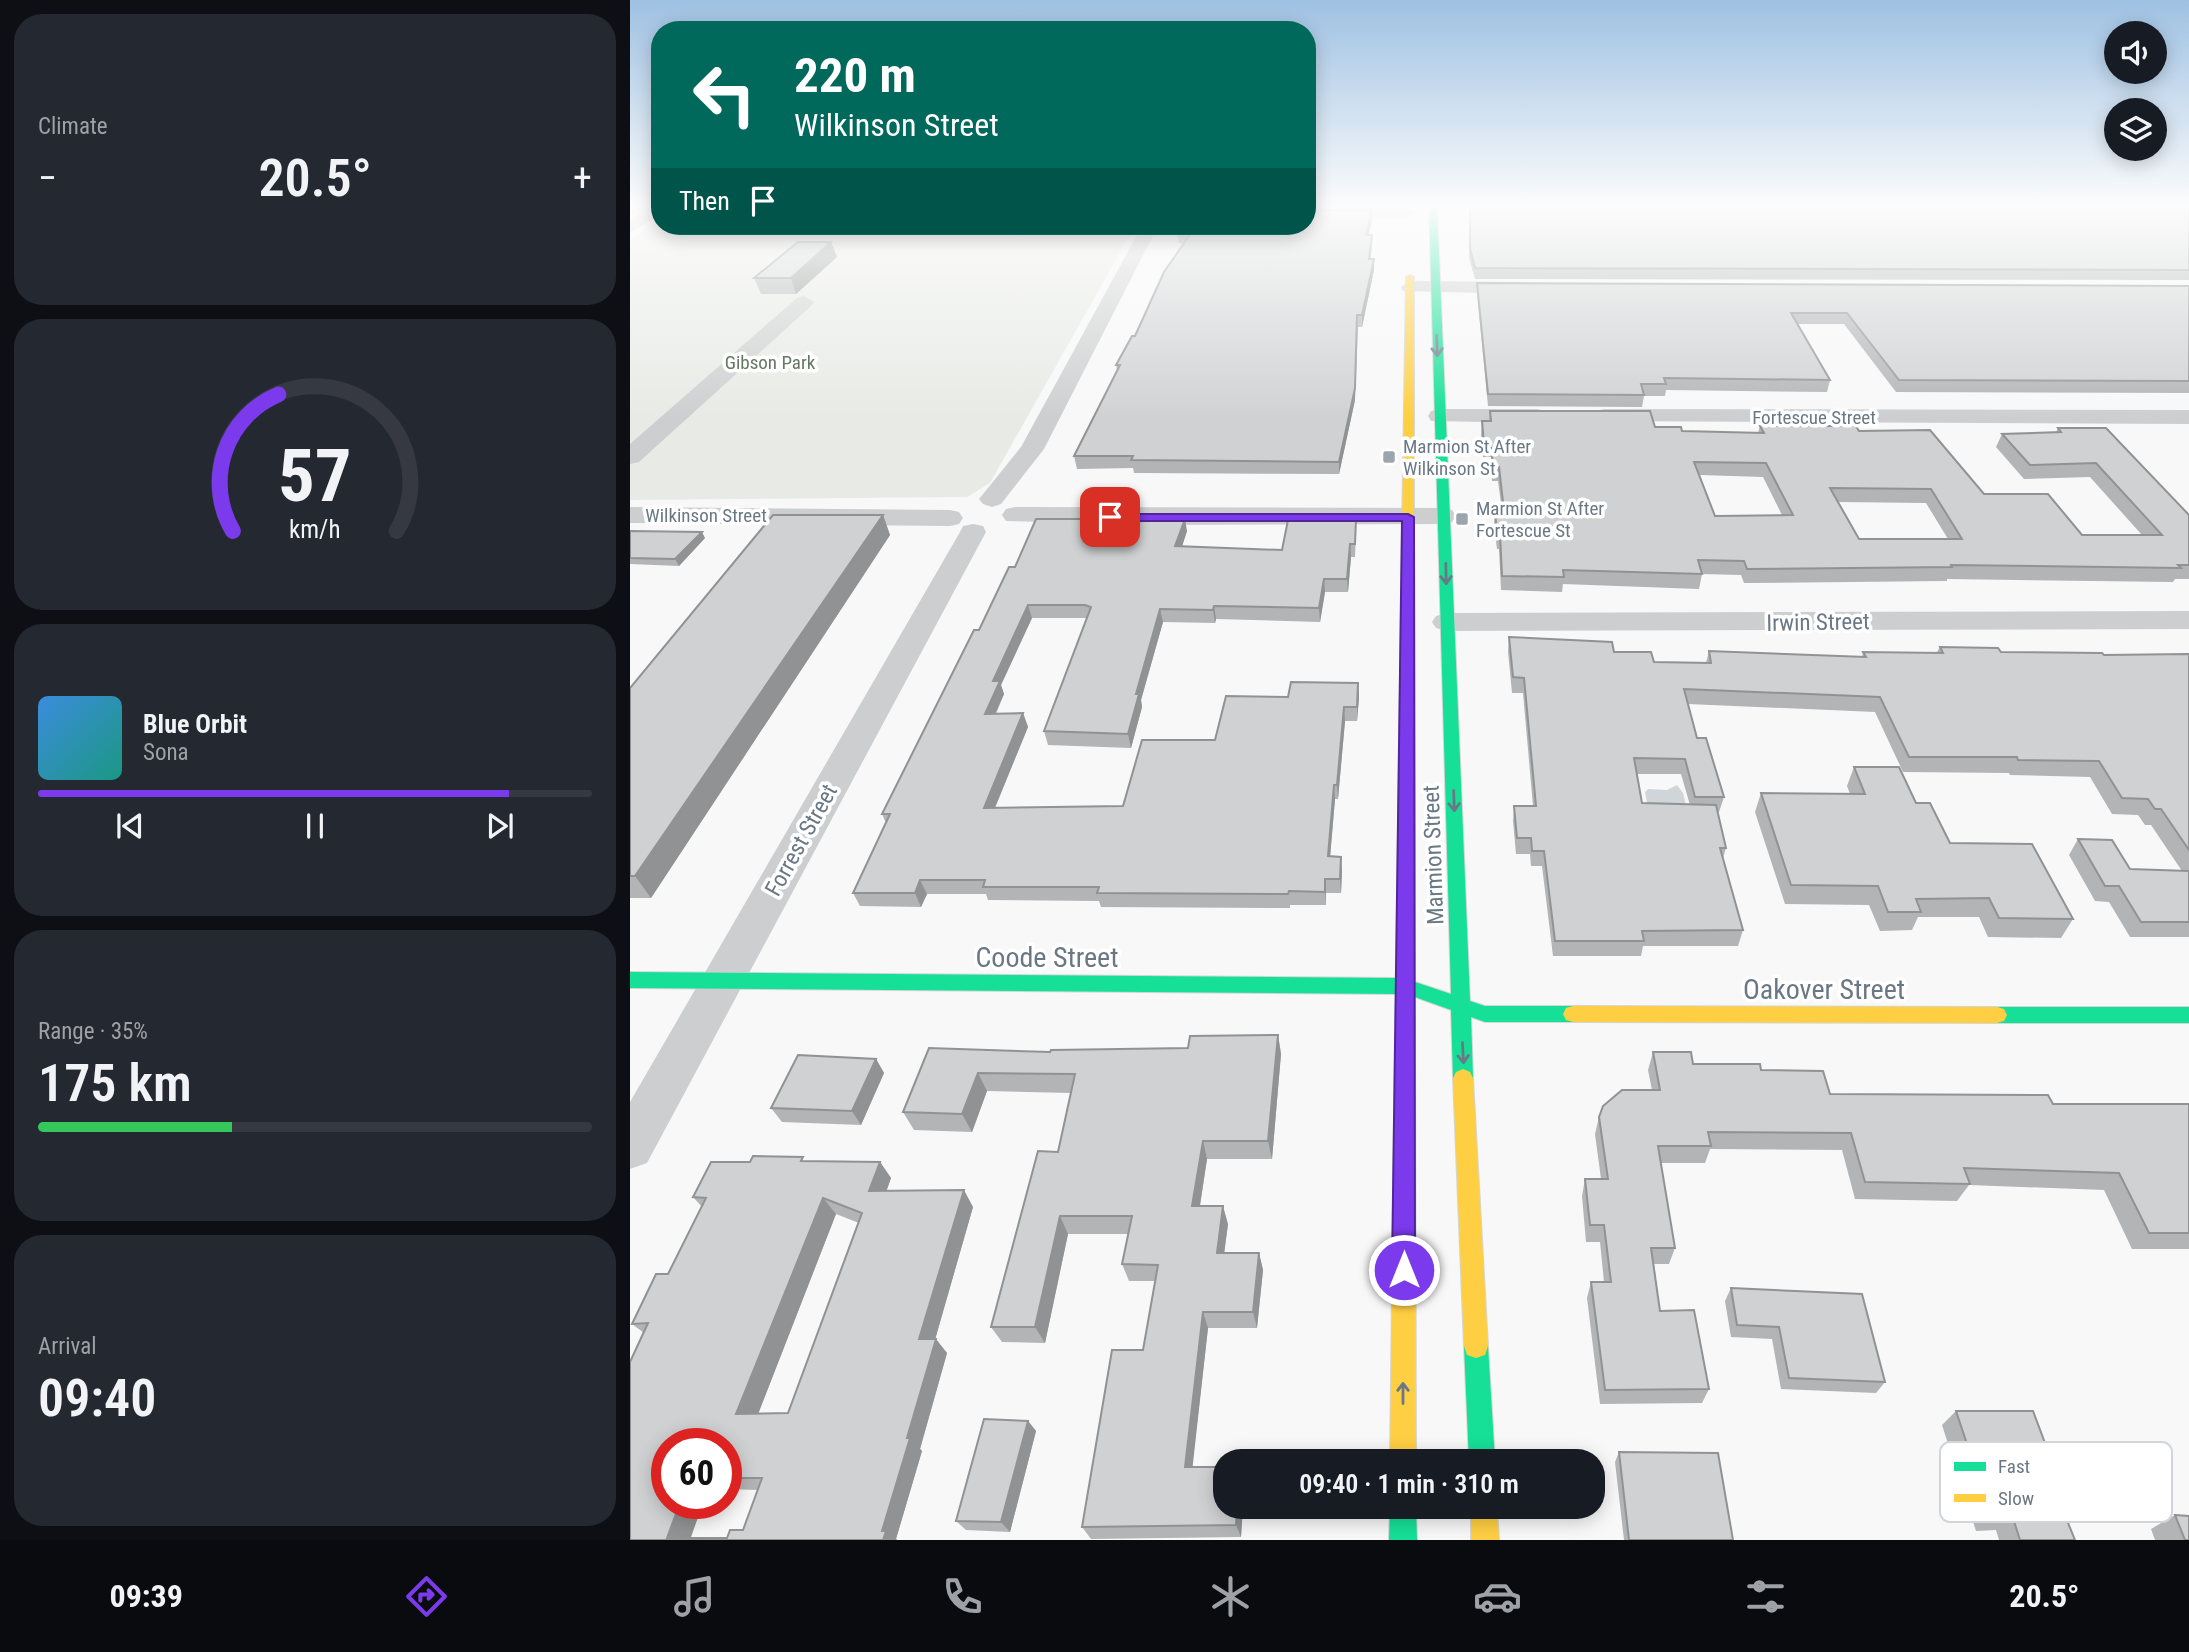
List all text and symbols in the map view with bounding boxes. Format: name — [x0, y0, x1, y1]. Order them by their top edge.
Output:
map controls — [2104, 21, 2167, 161]
button: sound — [2104, 21, 2167, 84]
text: 220 m — [794, 47, 916, 104]
icon: left — [679, 49, 770, 140]
button: layers — [2104, 98, 2167, 161]
text: Wilkinson Street — [794, 106, 999, 144]
text: Climate — [38, 113, 108, 140]
text: 20.5° — [258, 148, 372, 209]
text: − — [38, 156, 57, 200]
text: + — [573, 156, 592, 200]
icon: arrive — [744, 182, 782, 220]
text: Then — [679, 186, 730, 216]
one-way arrow — [1430, 335, 1444, 358]
park label: Gibson Park — [725, 351, 816, 374]
street label: Fortescue Street — [1752, 406, 1876, 429]
text: 57 — [278, 433, 352, 519]
place label: Marmion St After Wilkinson St — [1403, 435, 1531, 480]
marker: Marmion St After Wilkinson St — [1381, 449, 1397, 465]
pin — [1080, 487, 1140, 547]
place label: Marmion St After Fortescue St — [1476, 497, 1604, 542]
icon: arrive — [1091, 498, 1129, 536]
street label: Wilkinson Street — [645, 504, 767, 527]
marker: Marmion St After Fortescue St — [1454, 511, 1470, 527]
text: km/h — [289, 515, 341, 544]
one-way arrow — [1439, 562, 1453, 585]
street label: Irwin Street — [1766, 608, 1870, 637]
text: Blue Orbit — [143, 709, 247, 739]
text: Sona — [143, 739, 189, 766]
street label: Forrest Street — [760, 780, 843, 901]
street label: Marmion Street — [1418, 785, 1449, 925]
one-way arrow — [1447, 789, 1460, 812]
icon: previous — [111, 807, 149, 845]
icon: pause — [296, 807, 334, 845]
icon: next — [481, 807, 519, 845]
street label: Coode Street — [975, 941, 1119, 974]
street label: Oakover Street — [1743, 973, 1905, 1006]
text: Range · 35% — [38, 1018, 148, 1045]
one-way arrow — [1456, 1041, 1469, 1064]
text: 175 km — [38, 1053, 192, 1114]
position arrow — [1367, 1233, 1441, 1307]
text: Arrival — [38, 1333, 97, 1360]
text: 09:40 — [38, 1368, 156, 1429]
one-way arrow — [1396, 1382, 1410, 1405]
speed limit sign: 60 — [651, 1428, 742, 1519]
legend — [1940, 1442, 2172, 1522]
text: Fast — [1998, 1455, 2030, 1478]
text: 09:40 · 1 min · 310 m — [1299, 1469, 1519, 1499]
text: Slow — [1998, 1487, 2034, 1510]
icon: directions — [402, 1572, 451, 1621]
icon: music — [670, 1572, 719, 1621]
icon: phone — [938, 1572, 987, 1621]
icon: climate — [1206, 1572, 1255, 1621]
icon: car — [1473, 1572, 1522, 1621]
icon: filters — [1741, 1572, 1790, 1621]
text: 09:39 — [109, 1577, 183, 1615]
text: 20.5° — [2009, 1577, 2079, 1615]

